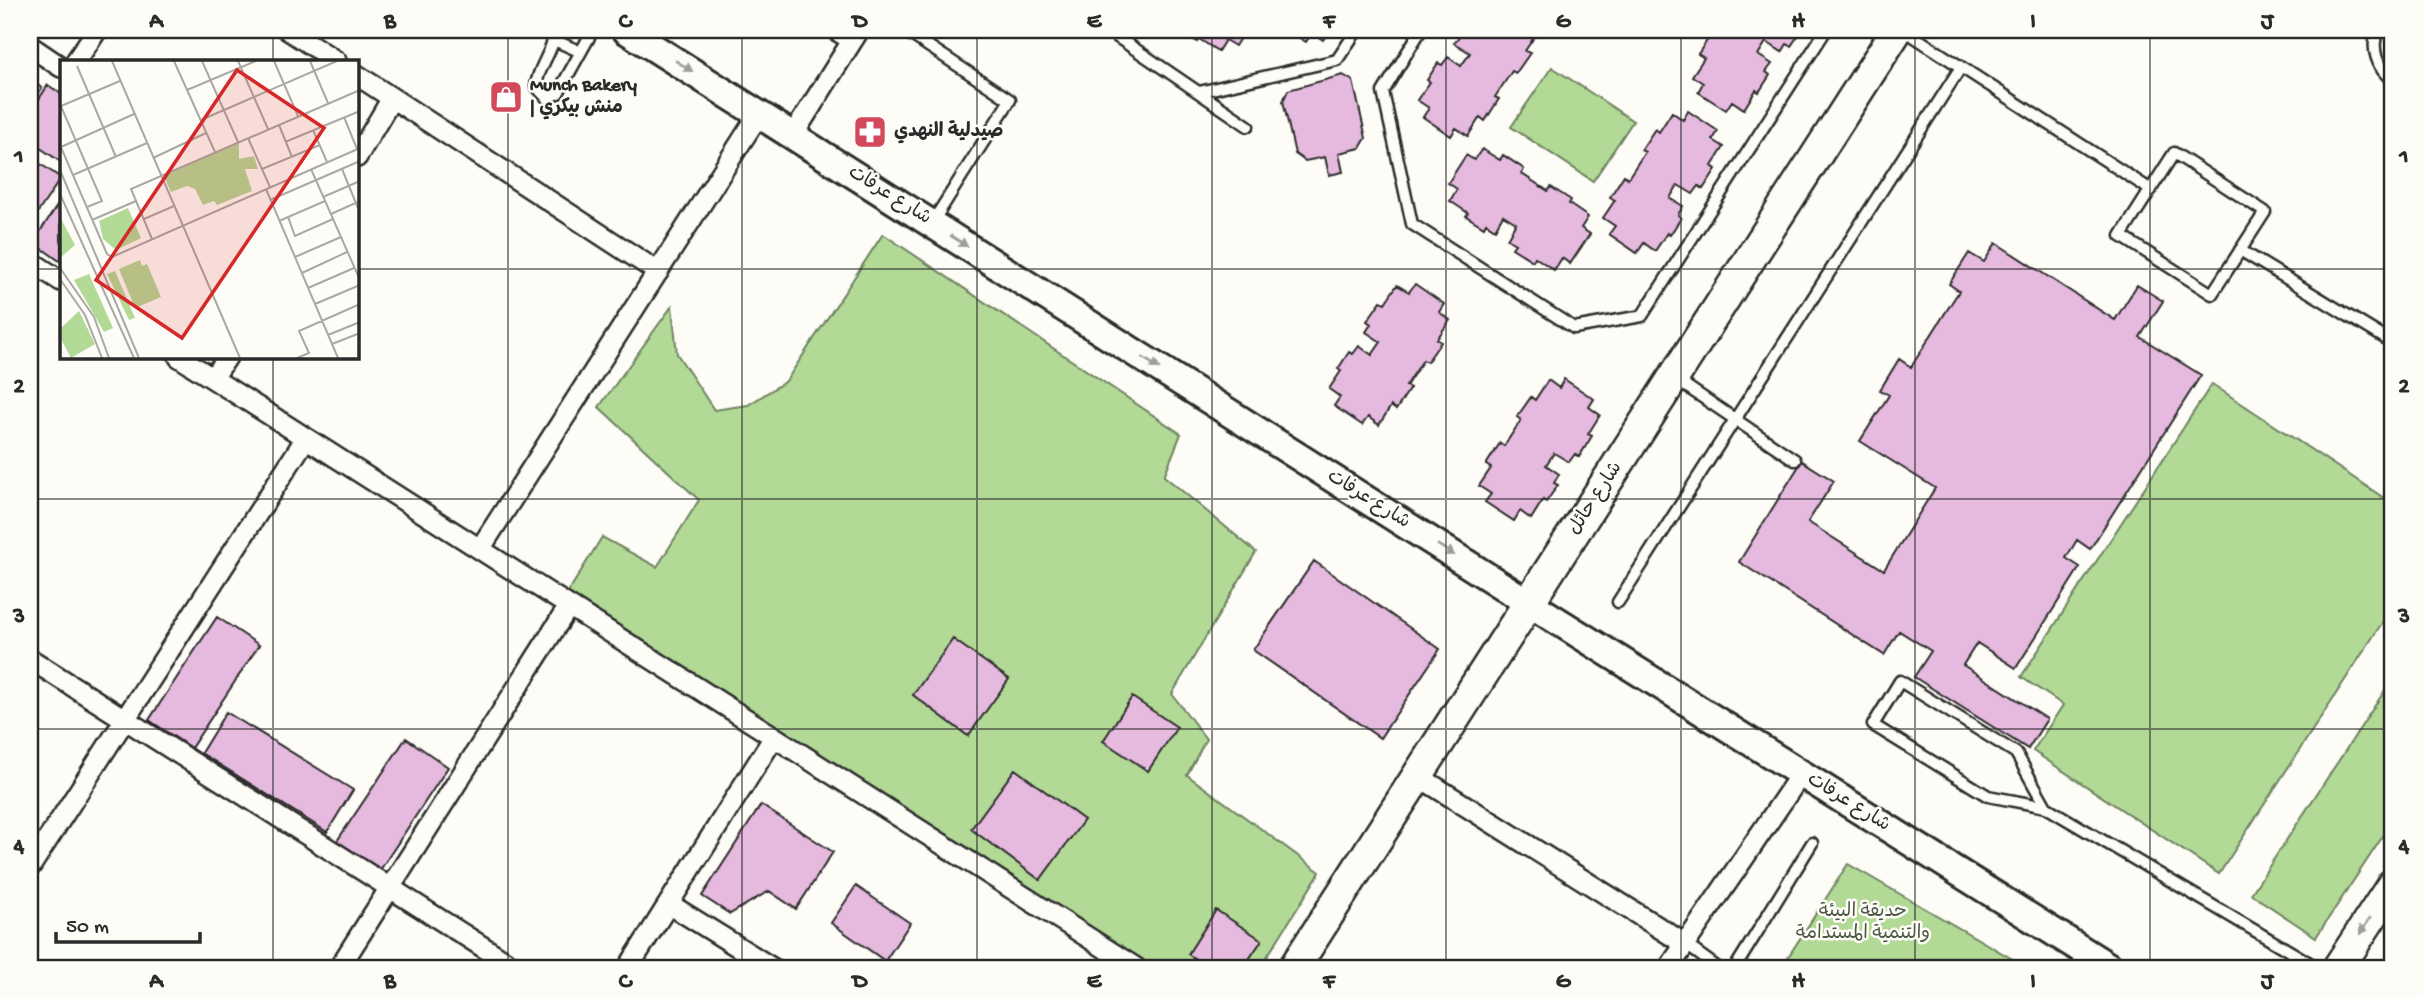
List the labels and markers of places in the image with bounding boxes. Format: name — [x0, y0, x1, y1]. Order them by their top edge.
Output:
place label: Munch Bakery | منش بيكري — [530, 75, 638, 120]
shop icon: Munch Bakery | منش بيكري — [487, 78, 525, 116]
pharmacy icon: صيدلية النهدي — [851, 113, 889, 151]
place label: صيدلية النهدي — [894, 120, 1003, 144]

